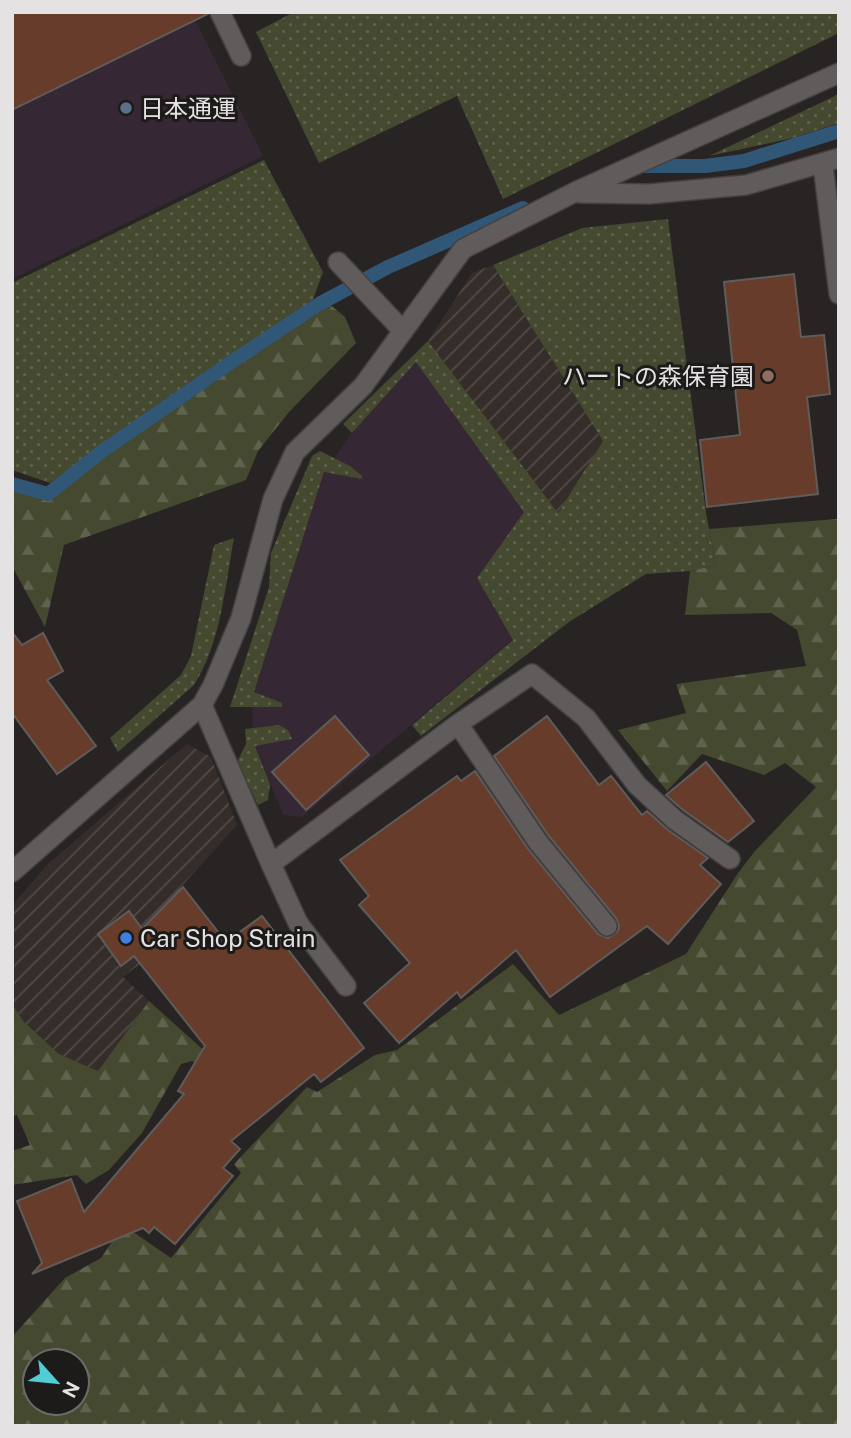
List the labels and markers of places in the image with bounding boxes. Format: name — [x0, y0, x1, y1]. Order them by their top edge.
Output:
place label: 日本通運 — [140, 94, 236, 122]
marker: 日本通運 — [118, 100, 134, 116]
place label: ハートの森保育園 — [562, 362, 754, 390]
marker: ハートの森保育園 — [760, 368, 776, 384]
place label: Car Shop Strain — [140, 924, 315, 952]
marker: Car Shop Strain — [118, 930, 134, 946]

